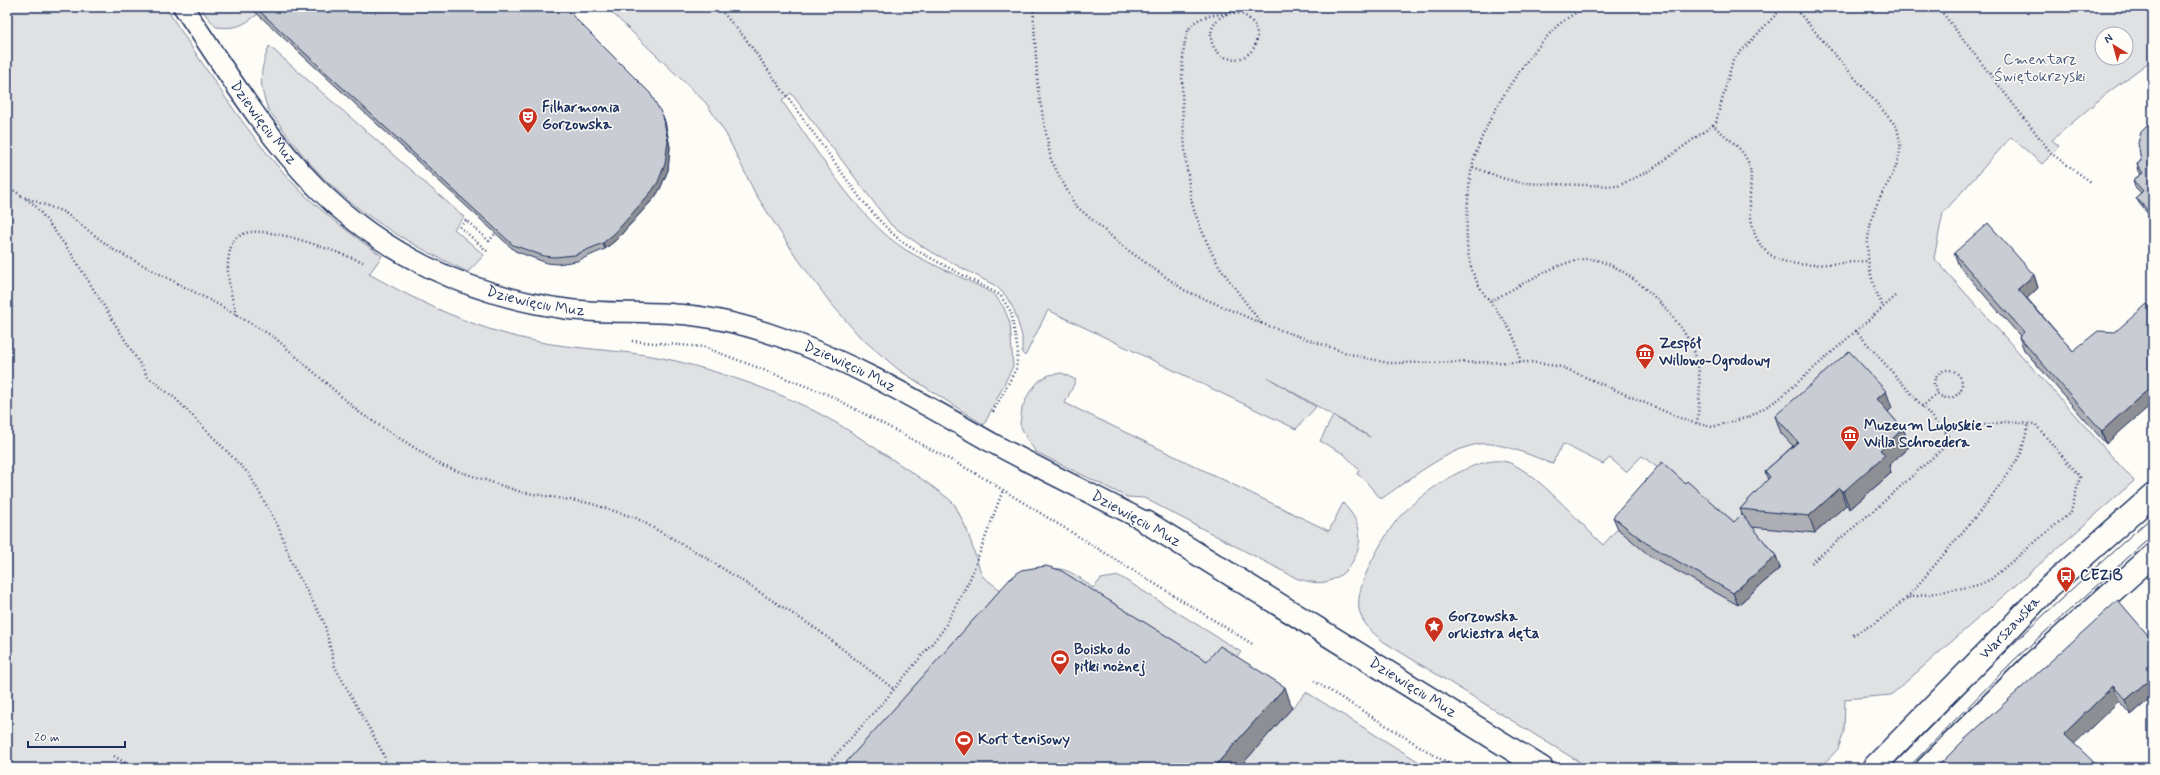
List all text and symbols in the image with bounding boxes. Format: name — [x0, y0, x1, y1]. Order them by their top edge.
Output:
north arrow — [2094, 26, 2134, 66]
text: N — [2101, 31, 2116, 47]
park label: Cmentarz Świętokrzyski — [1994, 50, 2086, 87]
street label: Dziewięciu Muz — [225, 77, 301, 169]
place label: Filharmonia Gorzowska — [542, 98, 620, 135]
theatre icon: Filharmonia Gorzowska — [517, 106, 539, 134]
street label: Dziewięciu Muz — [484, 281, 585, 321]
place label: Zespół Willowo-Ogrodowy — [1658, 334, 1770, 372]
street label: Dziewięciu Muz — [801, 337, 899, 397]
museum icon: Zespół Willowo-Ogrodowy — [1634, 342, 1656, 370]
place label: Muzeum Lubuskie - Willa Schroedera — [1863, 416, 1993, 453]
museum icon: Muzeum Lubuskie - Willa Schroedera — [1839, 424, 1861, 452]
street label: Dziewięciu Muz — [1088, 486, 1184, 552]
bus stop icon: CEZiB — [2055, 565, 2077, 593]
place label: CEZiB — [2080, 566, 2123, 586]
street label: Warszawska — [1975, 591, 2046, 664]
place label: Gorzowska orkiestra dęta — [1448, 607, 1540, 644]
place icon: Gorzowska orkiestra dęta — [1423, 615, 1445, 643]
place label: Boisko do piłki nożnej — [1074, 640, 1146, 677]
sports icon: Boisko do piłki nożnej — [1049, 648, 1071, 676]
street label: Dziewięciu Muz — [1365, 653, 1460, 723]
scale bar — [28, 723, 125, 749]
sports icon: Kort tenisowy — [953, 729, 975, 757]
text: 20 m — [34, 730, 60, 746]
place label: Kort tenisowy — [978, 730, 1070, 750]

